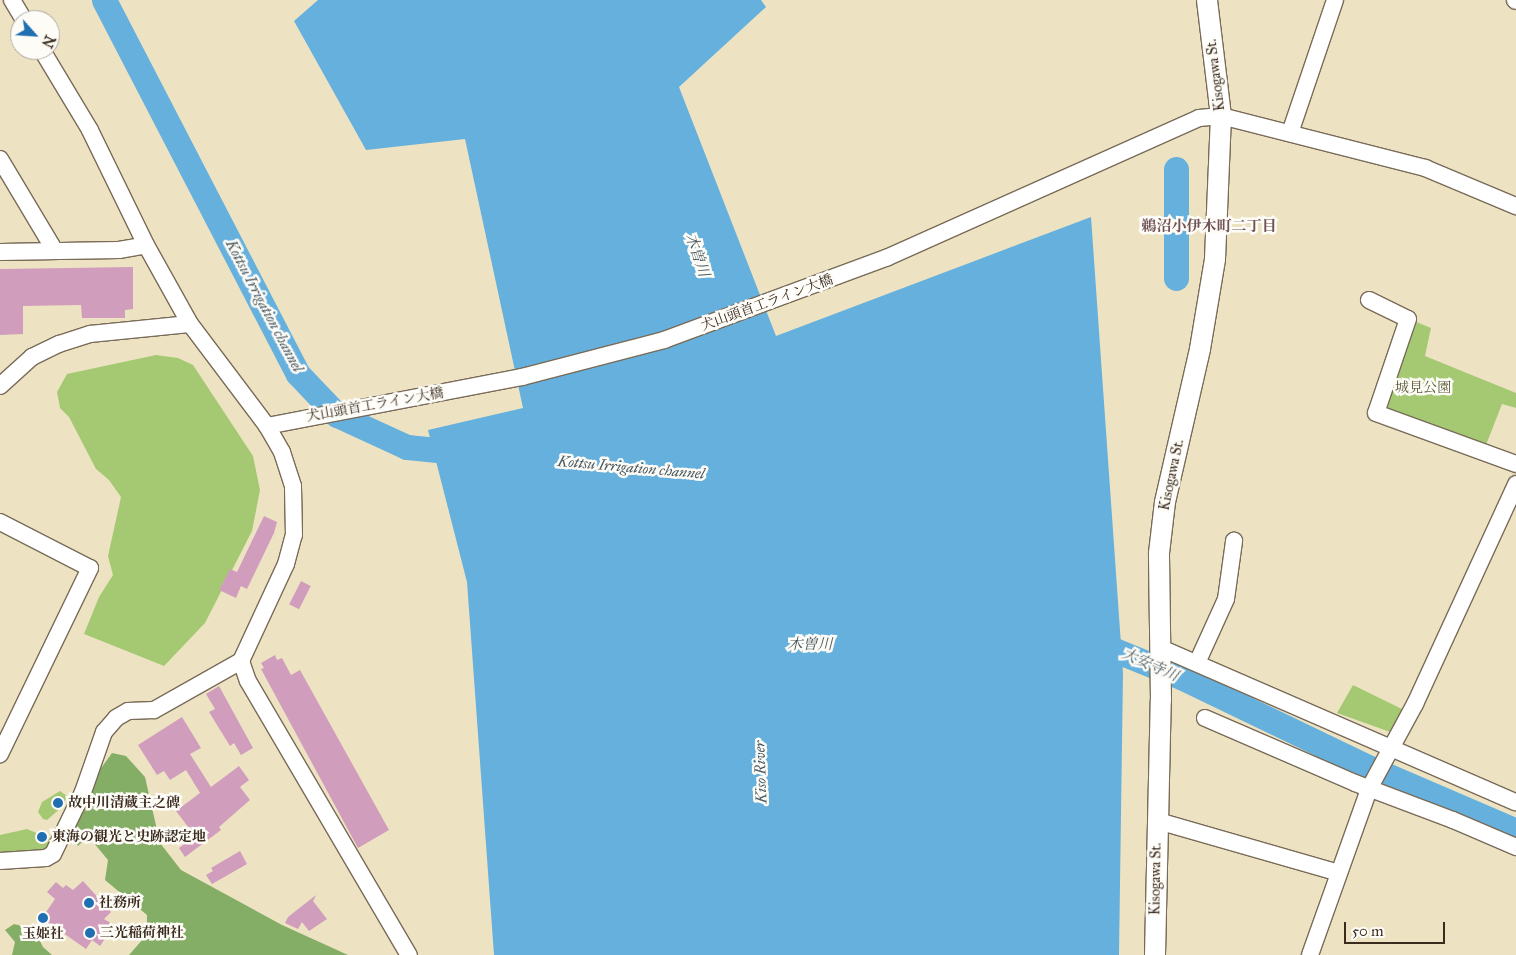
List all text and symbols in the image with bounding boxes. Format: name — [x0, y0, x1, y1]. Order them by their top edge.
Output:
north arrow — [10, 10, 60, 60]
text: N — [38, 32, 58, 50]
street label: Kisogawa St. — [1203, 38, 1229, 112]
district label: 鵜沼小伊木町二丁目 — [1142, 218, 1276, 236]
water label: 木曽川 — [681, 231, 713, 279]
water label: Kottsu Irrigation channel — [221, 237, 307, 375]
street label: 犬山頭首工ライン大橋 — [698, 271, 836, 335]
park label: 城見公園 — [1395, 380, 1451, 396]
street label: 犬山頭首工ライン大橋 — [305, 385, 445, 425]
street label: Kisogawa St. — [1156, 438, 1188, 512]
water label: Kottsu Irrigation channel — [557, 453, 705, 483]
water label: 木曽川 — [788, 636, 832, 654]
water label: 大安寺川 — [1119, 645, 1181, 685]
water label: Kiso River — [751, 740, 771, 804]
place label: 故中川清蔵主之碑 — [68, 795, 180, 811]
marker: 故中川清蔵主之碑 — [52, 797, 64, 809]
place label: 東海の観光と史跡認定地 — [52, 829, 206, 845]
marker: 東海の観光と史跡認定地 — [36, 831, 48, 843]
street label: Kisogawa St. — [1147, 843, 1165, 915]
place label: 社務所 — [99, 895, 141, 911]
marker: 社務所 — [83, 897, 95, 909]
marker: 玉姫社 — [37, 912, 49, 924]
scale bar — [1346, 912, 1447, 944]
text: 50 m — [1352, 922, 1384, 940]
place label: 三光稲荷神社 — [100, 925, 184, 941]
place label: 玉姫社 — [22, 926, 64, 942]
marker: 三光稲荷神社 — [84, 927, 96, 939]

